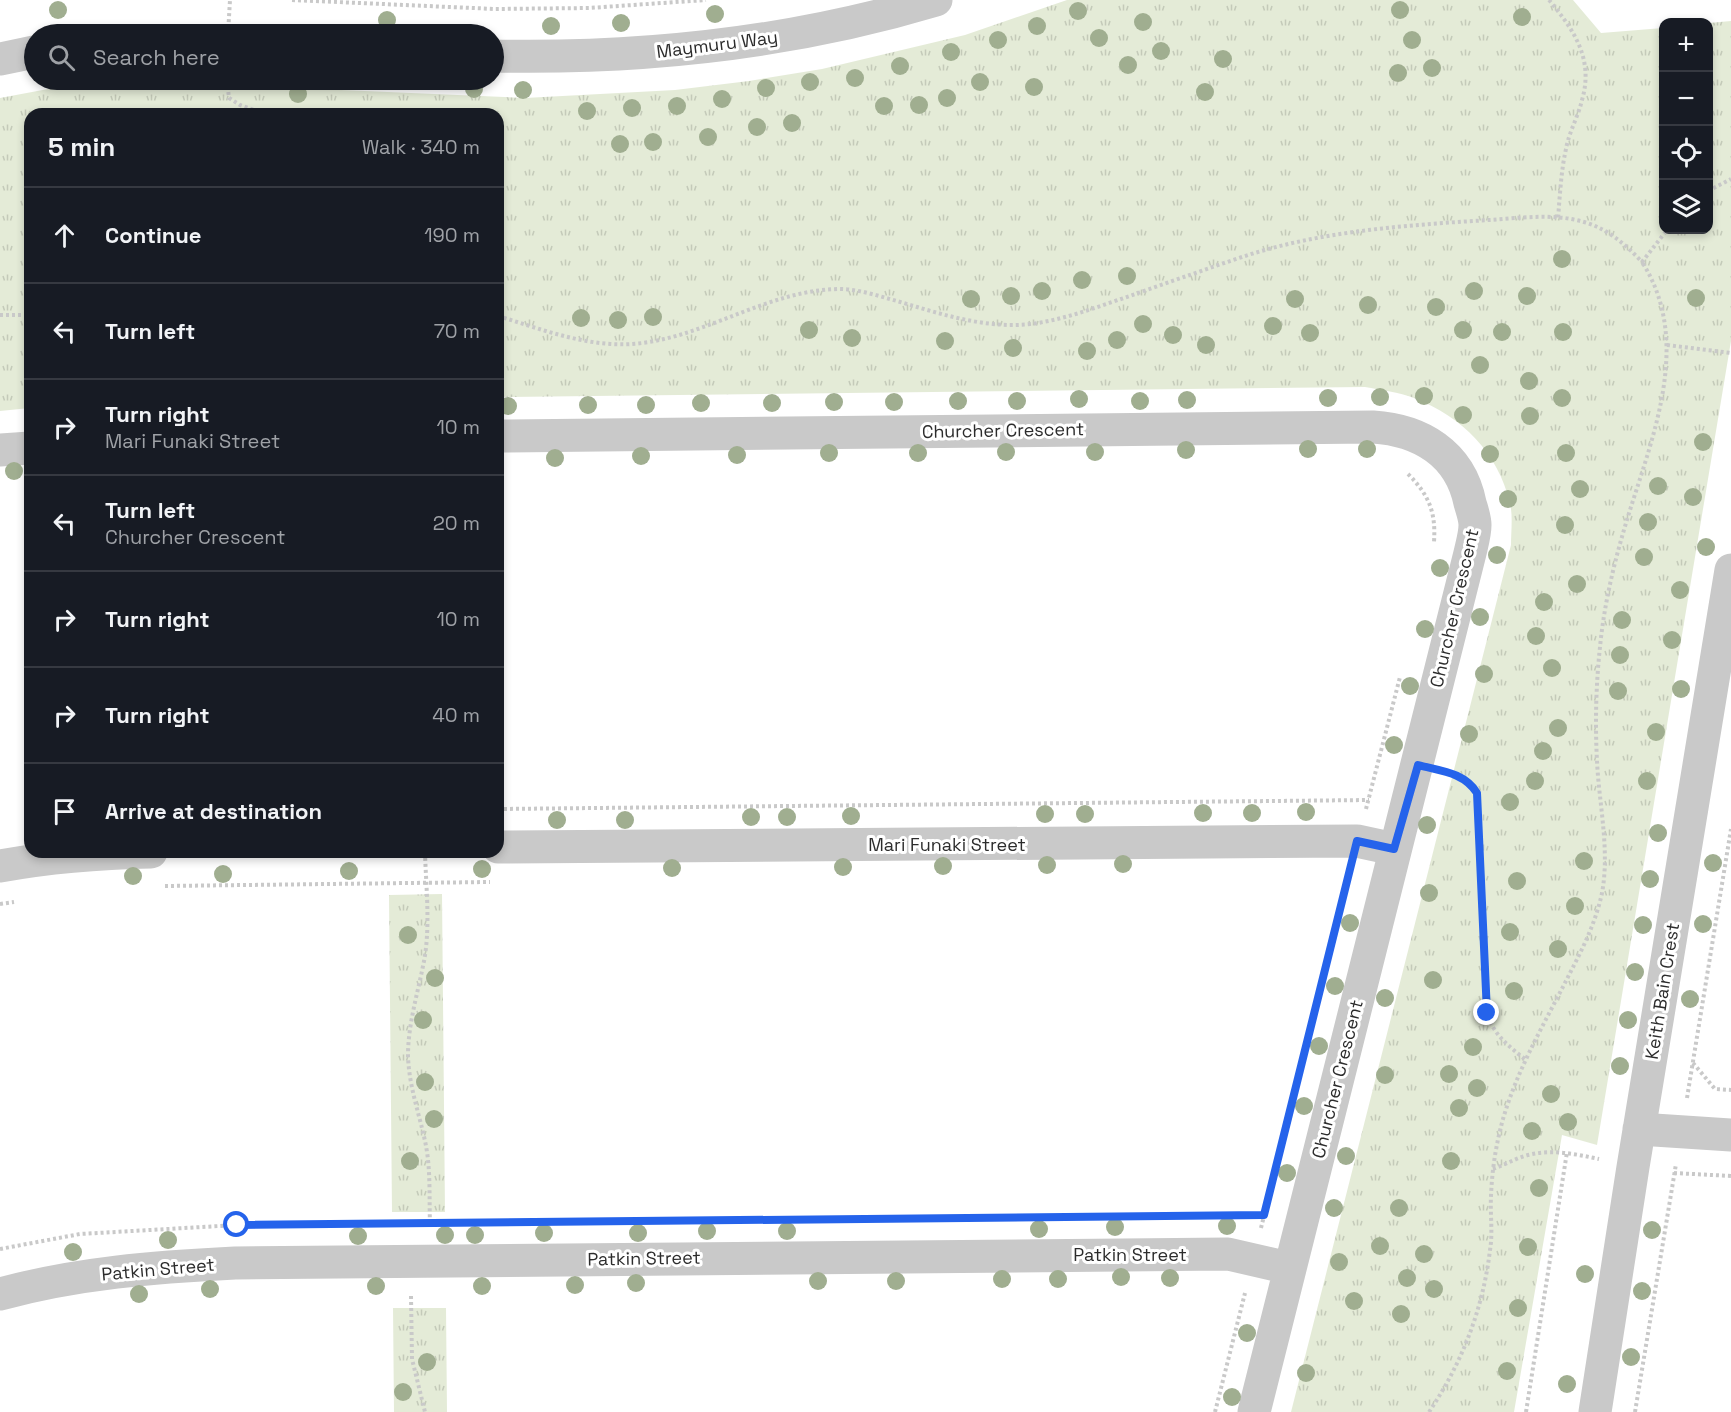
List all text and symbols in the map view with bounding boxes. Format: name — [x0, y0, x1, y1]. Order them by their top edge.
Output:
map controls — [1659, 18, 1713, 234]
button: + — [1659, 18, 1713, 72]
search box — [24, 24, 504, 90]
street label: Maymuru Way — [655, 25, 779, 63]
icon: search — [45, 41, 78, 74]
text: Search here — [93, 43, 220, 71]
button: − — [1659, 72, 1713, 126]
button: locate — [1659, 126, 1713, 180]
text: 5 min — [48, 130, 115, 164]
text: Walk · 340 m — [362, 134, 480, 160]
button: layers — [1659, 180, 1713, 234]
icon: ahead — [48, 219, 81, 252]
text: Continue — [105, 221, 201, 249]
text: 190 m — [424, 222, 480, 248]
icon: left — [48, 315, 81, 348]
text: Turn left — [105, 317, 195, 345]
text: 70 m — [434, 318, 480, 344]
text: Turn right — [105, 400, 210, 428]
icon: right — [48, 411, 81, 444]
text: 10 m — [436, 414, 480, 440]
street label: Churcher Crescent — [922, 417, 1084, 443]
text: Mari Funaki Street — [105, 428, 280, 454]
text: Turn left — [105, 496, 195, 524]
icon: left — [48, 507, 81, 540]
text: 20 m — [433, 510, 480, 536]
text: Churcher Crescent — [105, 524, 285, 550]
street label: Churcher Crescent — [1425, 526, 1483, 690]
icon: right — [48, 603, 81, 636]
text: Turn right — [105, 605, 210, 633]
text: 10 m — [436, 606, 480, 632]
icon: right — [48, 699, 81, 732]
text: Turn right — [105, 701, 210, 729]
text: 40 m — [432, 702, 480, 728]
icon: arrive — [48, 795, 81, 828]
text: Arrive at destination — [105, 797, 322, 825]
street label: Mari Funaki Street — [868, 833, 1026, 856]
street label: Keith Bain Crest — [1640, 921, 1684, 1061]
street label: Churcher Crescent — [1306, 997, 1368, 1161]
route end — [1473, 999, 1499, 1025]
route start — [223, 1211, 249, 1237]
street label: Patkin Street — [1073, 1243, 1187, 1266]
street label: Patkin Street — [587, 1246, 701, 1270]
street label: Patkin Street — [100, 1253, 216, 1285]

